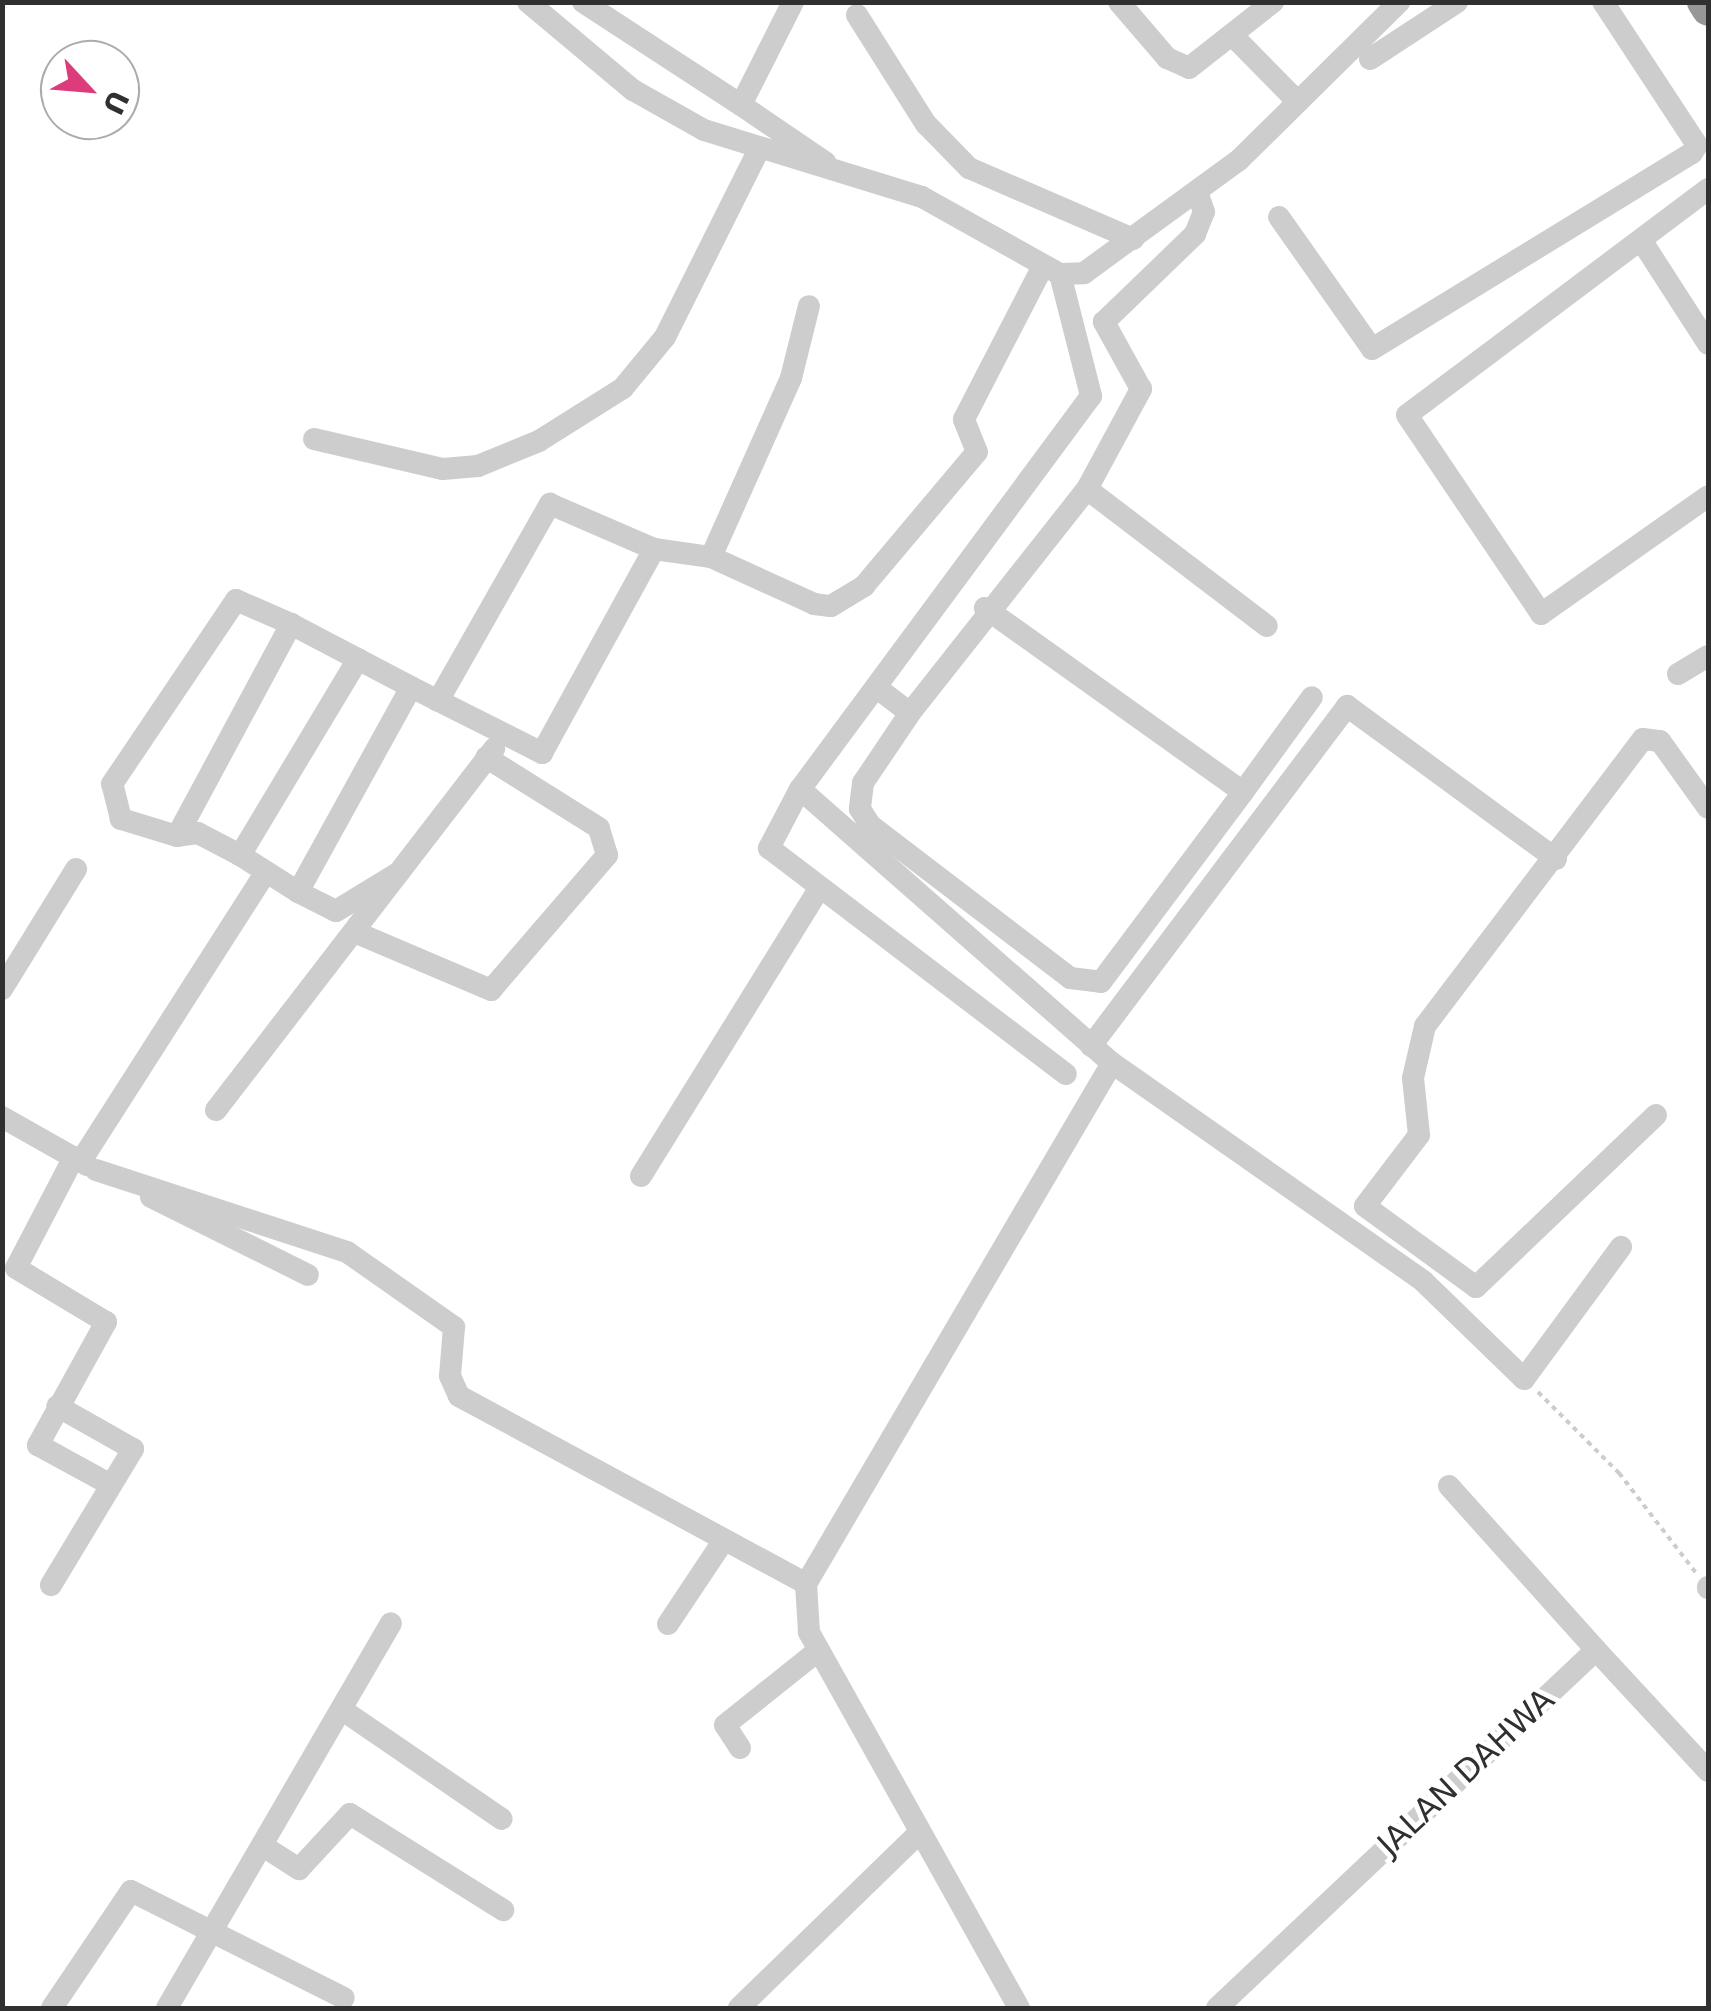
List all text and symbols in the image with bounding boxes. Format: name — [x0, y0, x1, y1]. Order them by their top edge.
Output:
north arrow — [40, 40, 140, 140]
text: U — [96, 85, 135, 120]
street label: JALAN DAHWA — [1370, 1681, 1562, 1863]

